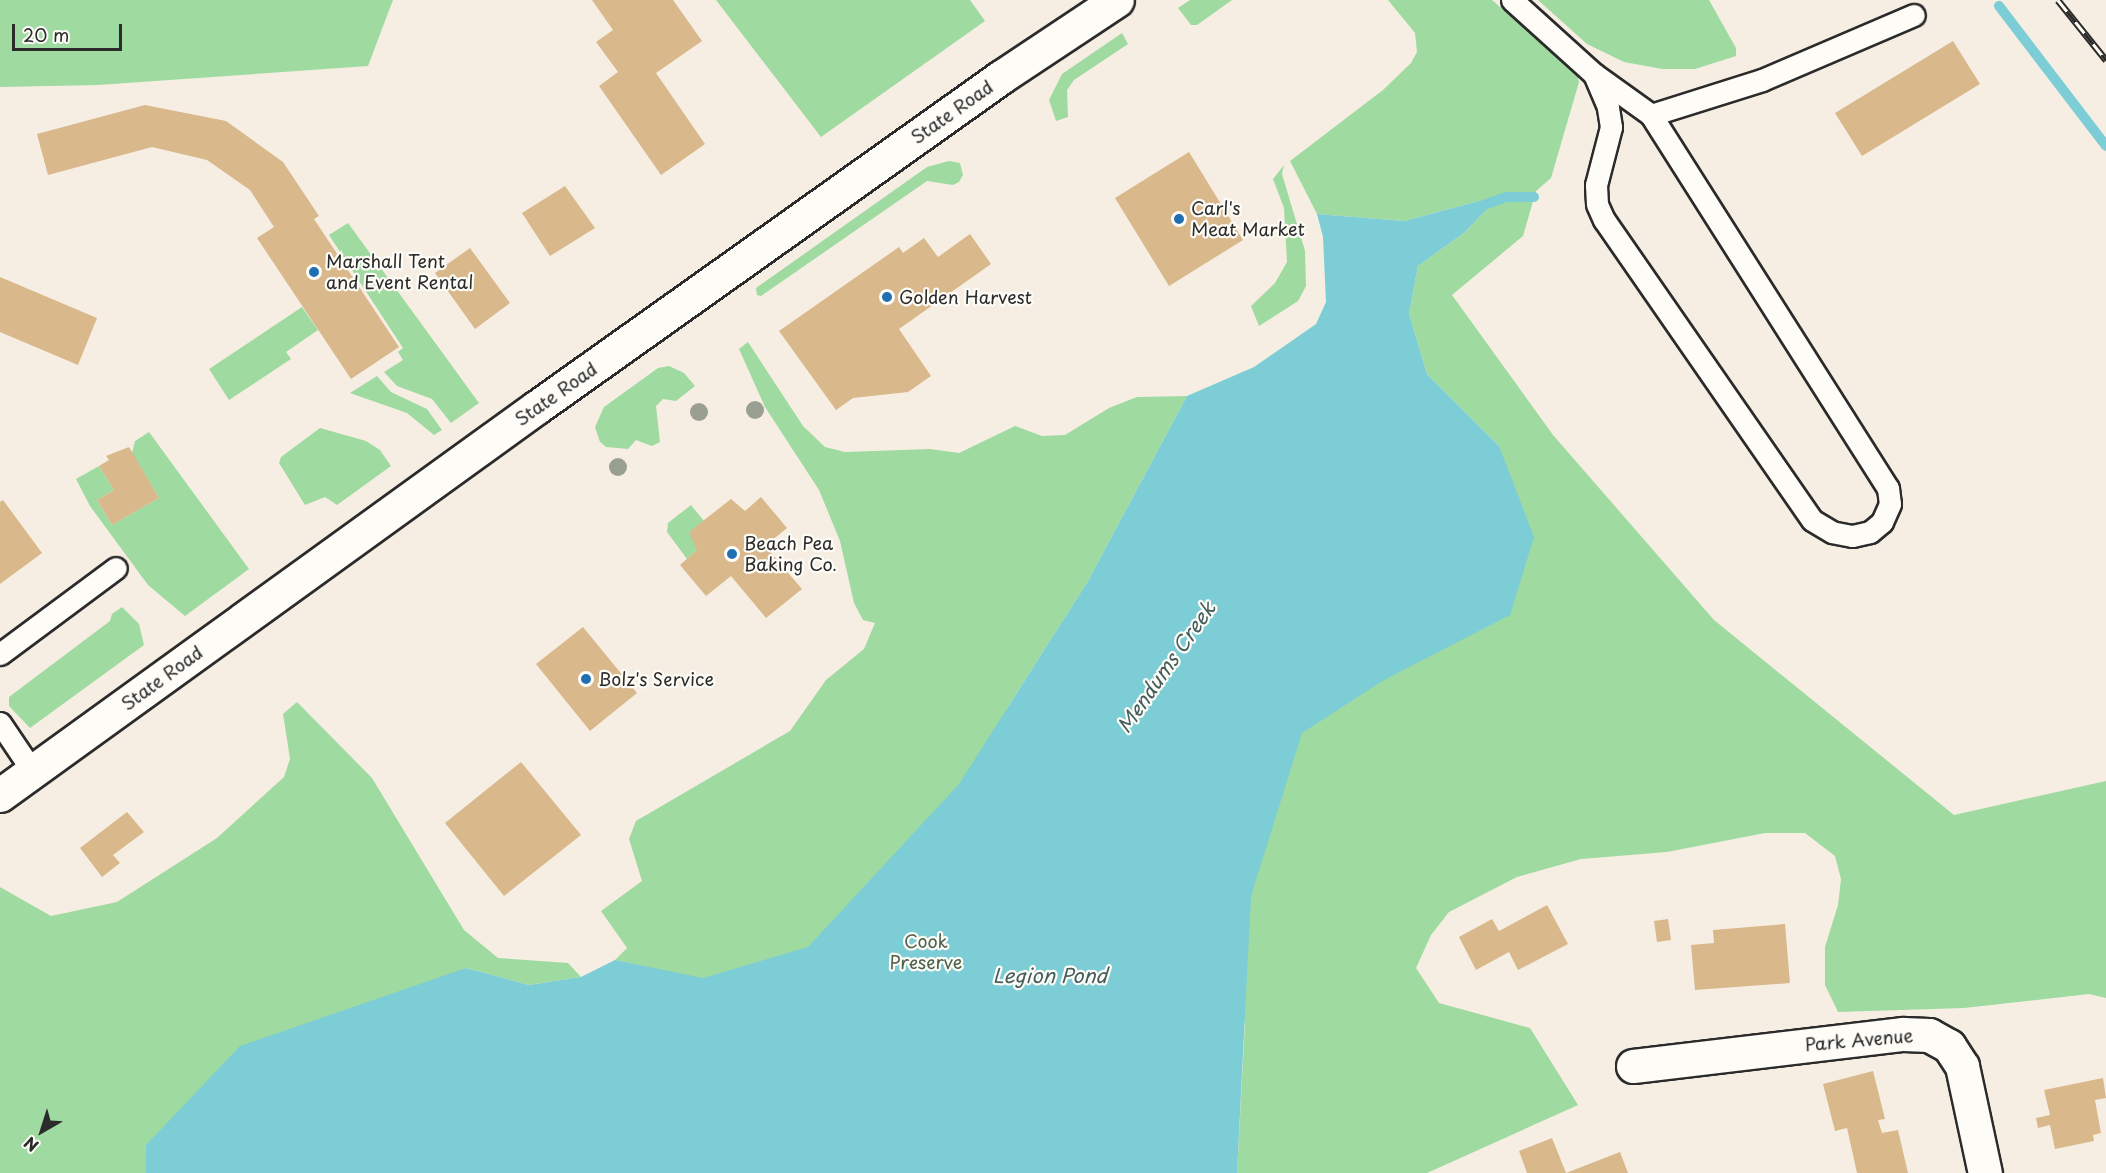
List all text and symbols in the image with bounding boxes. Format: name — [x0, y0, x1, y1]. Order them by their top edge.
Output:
scale bar — [15, 12, 124, 50]
text: 20 m — [23, 21, 69, 48]
street label: State Road — [907, 76, 997, 148]
place label: Carl's Meat Market — [1191, 198, 1305, 240]
marker: Carl's Meat Market — [1172, 212, 1186, 226]
place label: Marshall Tent and Event Rental — [326, 251, 475, 294]
marker: Marshall Tent and Event Rental — [307, 265, 321, 279]
place label: Golden Harvest — [899, 286, 1032, 308]
marker: Golden Harvest — [880, 290, 894, 304]
street label: State Road — [511, 358, 601, 430]
place label: Beach Pea Baking Co. — [744, 533, 837, 576]
marker: Beach Pea Baking Co. — [725, 547, 739, 561]
water label: Mendums Creek — [1111, 596, 1221, 738]
street label: State Road — [117, 641, 207, 715]
place label: Bolz's Service — [598, 668, 714, 690]
marker: Bolz's Service — [579, 672, 593, 686]
park label: Cook Preserve — [890, 931, 962, 974]
water label: Legion Pond — [993, 963, 1107, 987]
street label: Park Avenue — [1804, 1025, 1914, 1055]
north arrow — [12, 1101, 72, 1161]
text: N — [18, 1132, 43, 1158]

